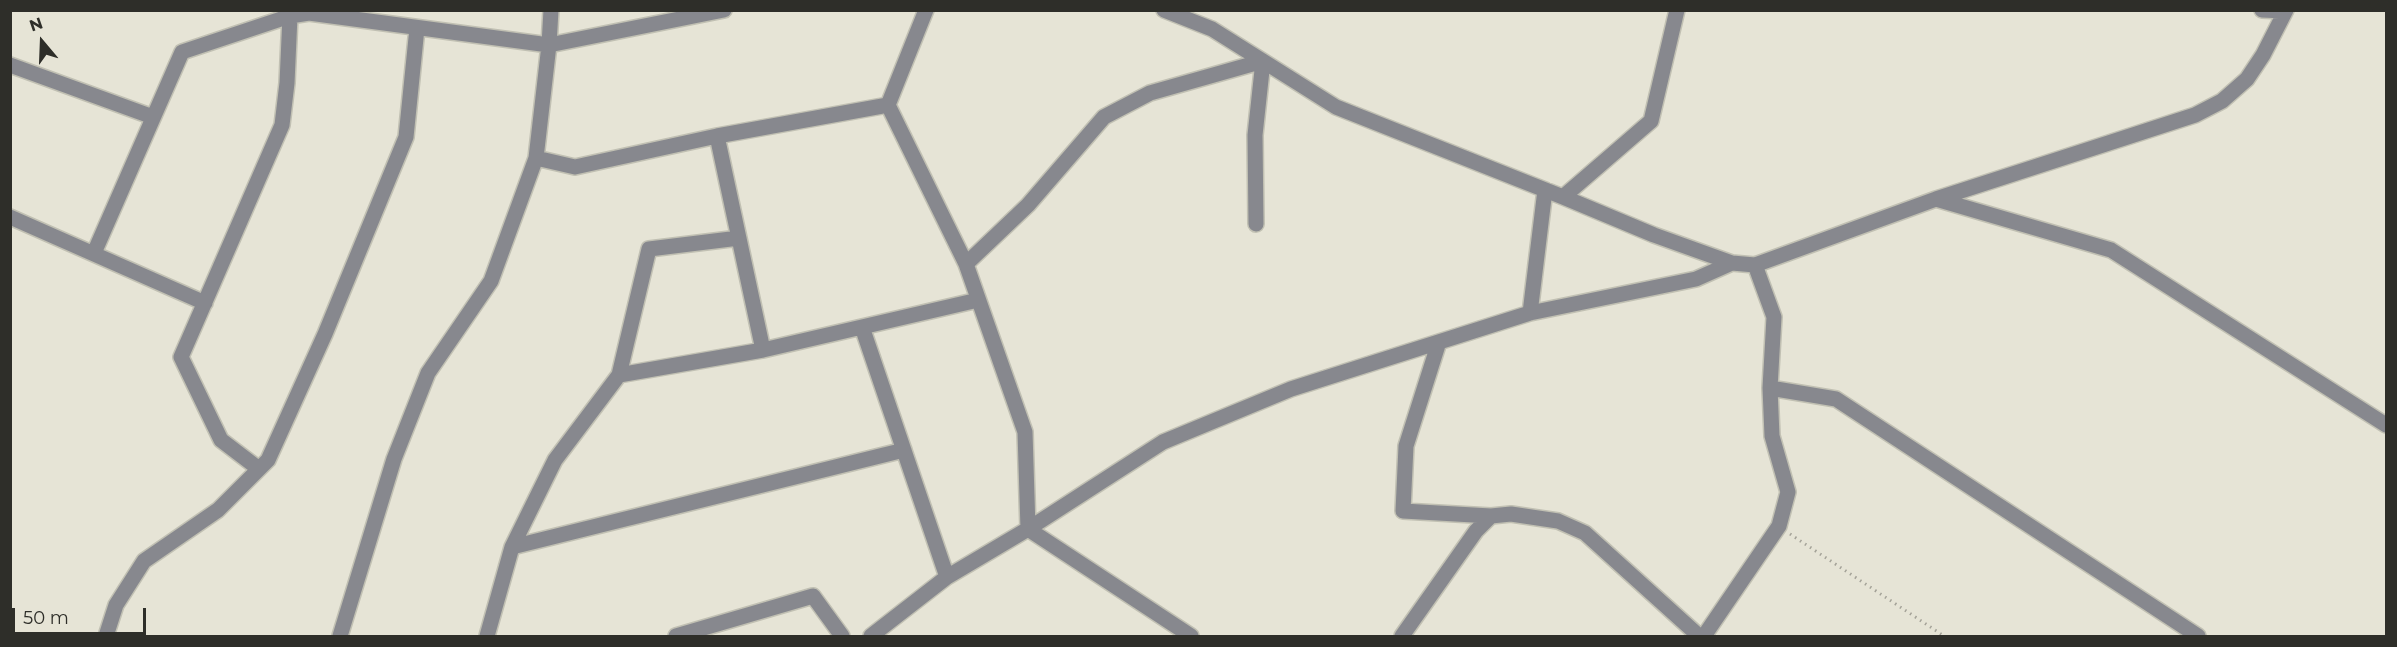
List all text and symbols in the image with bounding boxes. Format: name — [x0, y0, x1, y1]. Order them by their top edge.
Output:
north arrow — [12, 12, 72, 72]
text: N — [27, 13, 45, 36]
scale bar — [15, 596, 148, 634]
text: 50 m — [23, 607, 69, 629]

